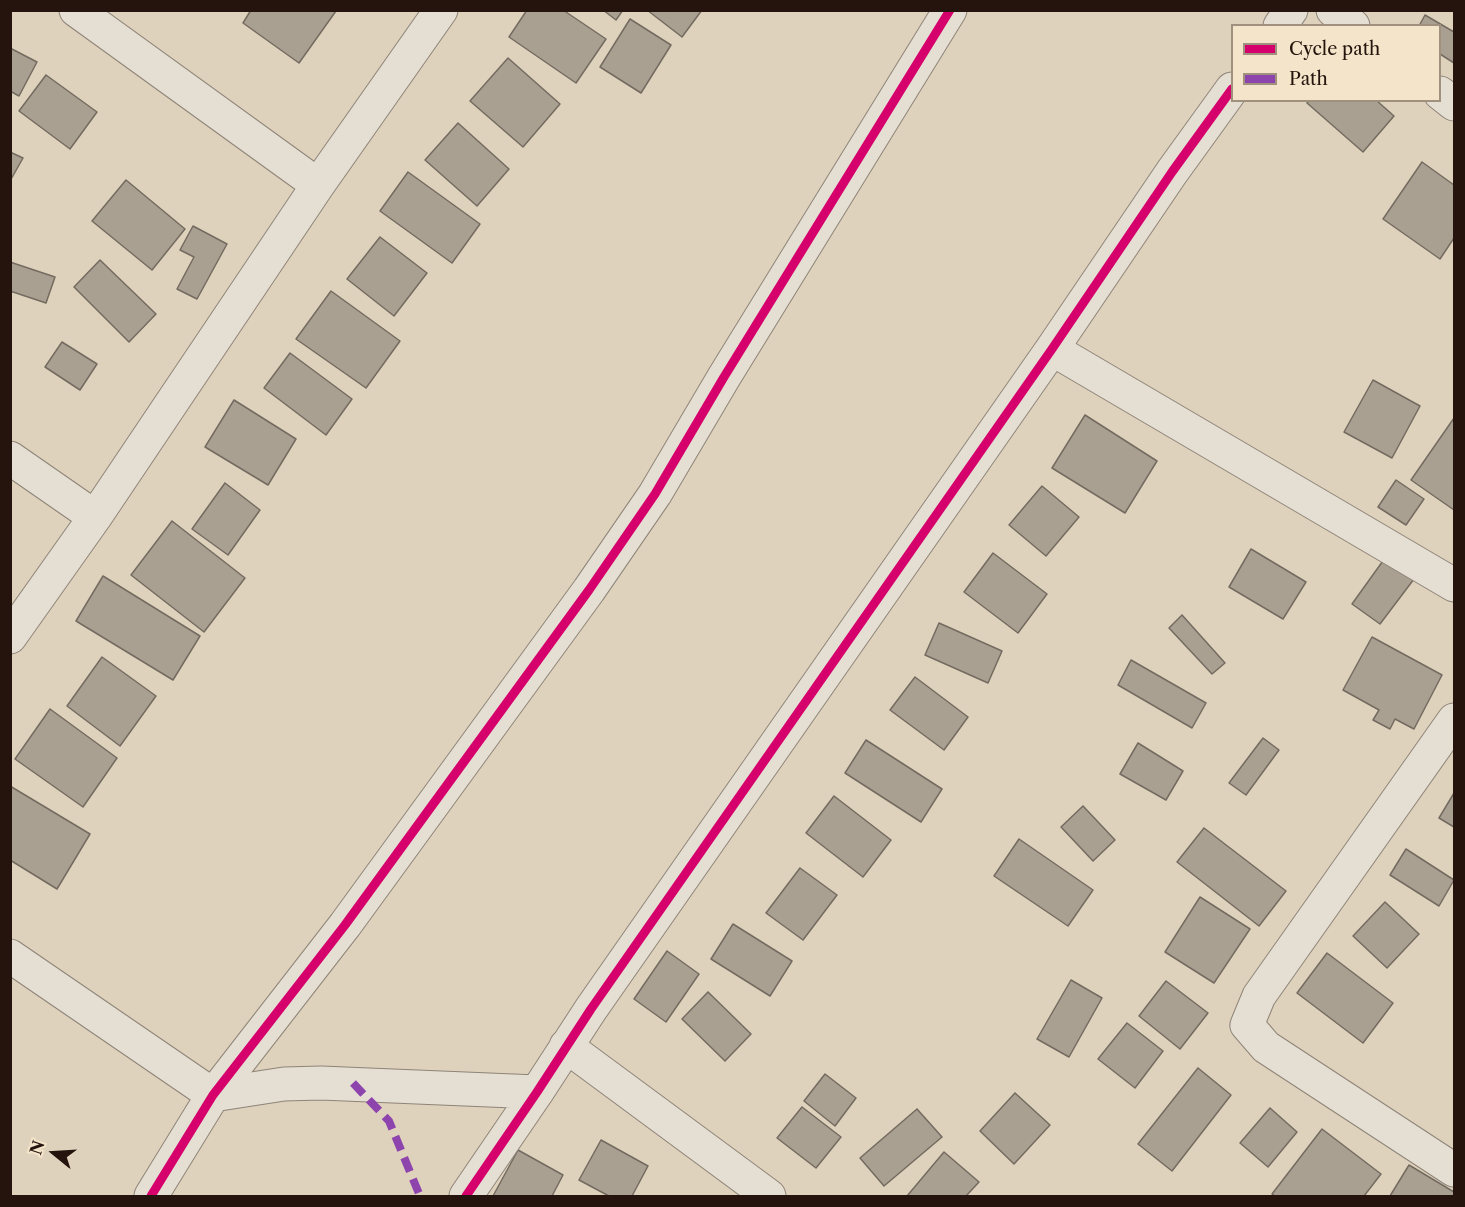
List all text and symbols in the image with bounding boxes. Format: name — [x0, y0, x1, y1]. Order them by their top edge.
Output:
legend — [1231, 24, 1441, 102]
text: Cycle path — [1289, 38, 1380, 60]
text: Path — [1289, 68, 1328, 90]
north arrow — [24, 1123, 84, 1183]
text: N — [25, 1138, 49, 1157]

